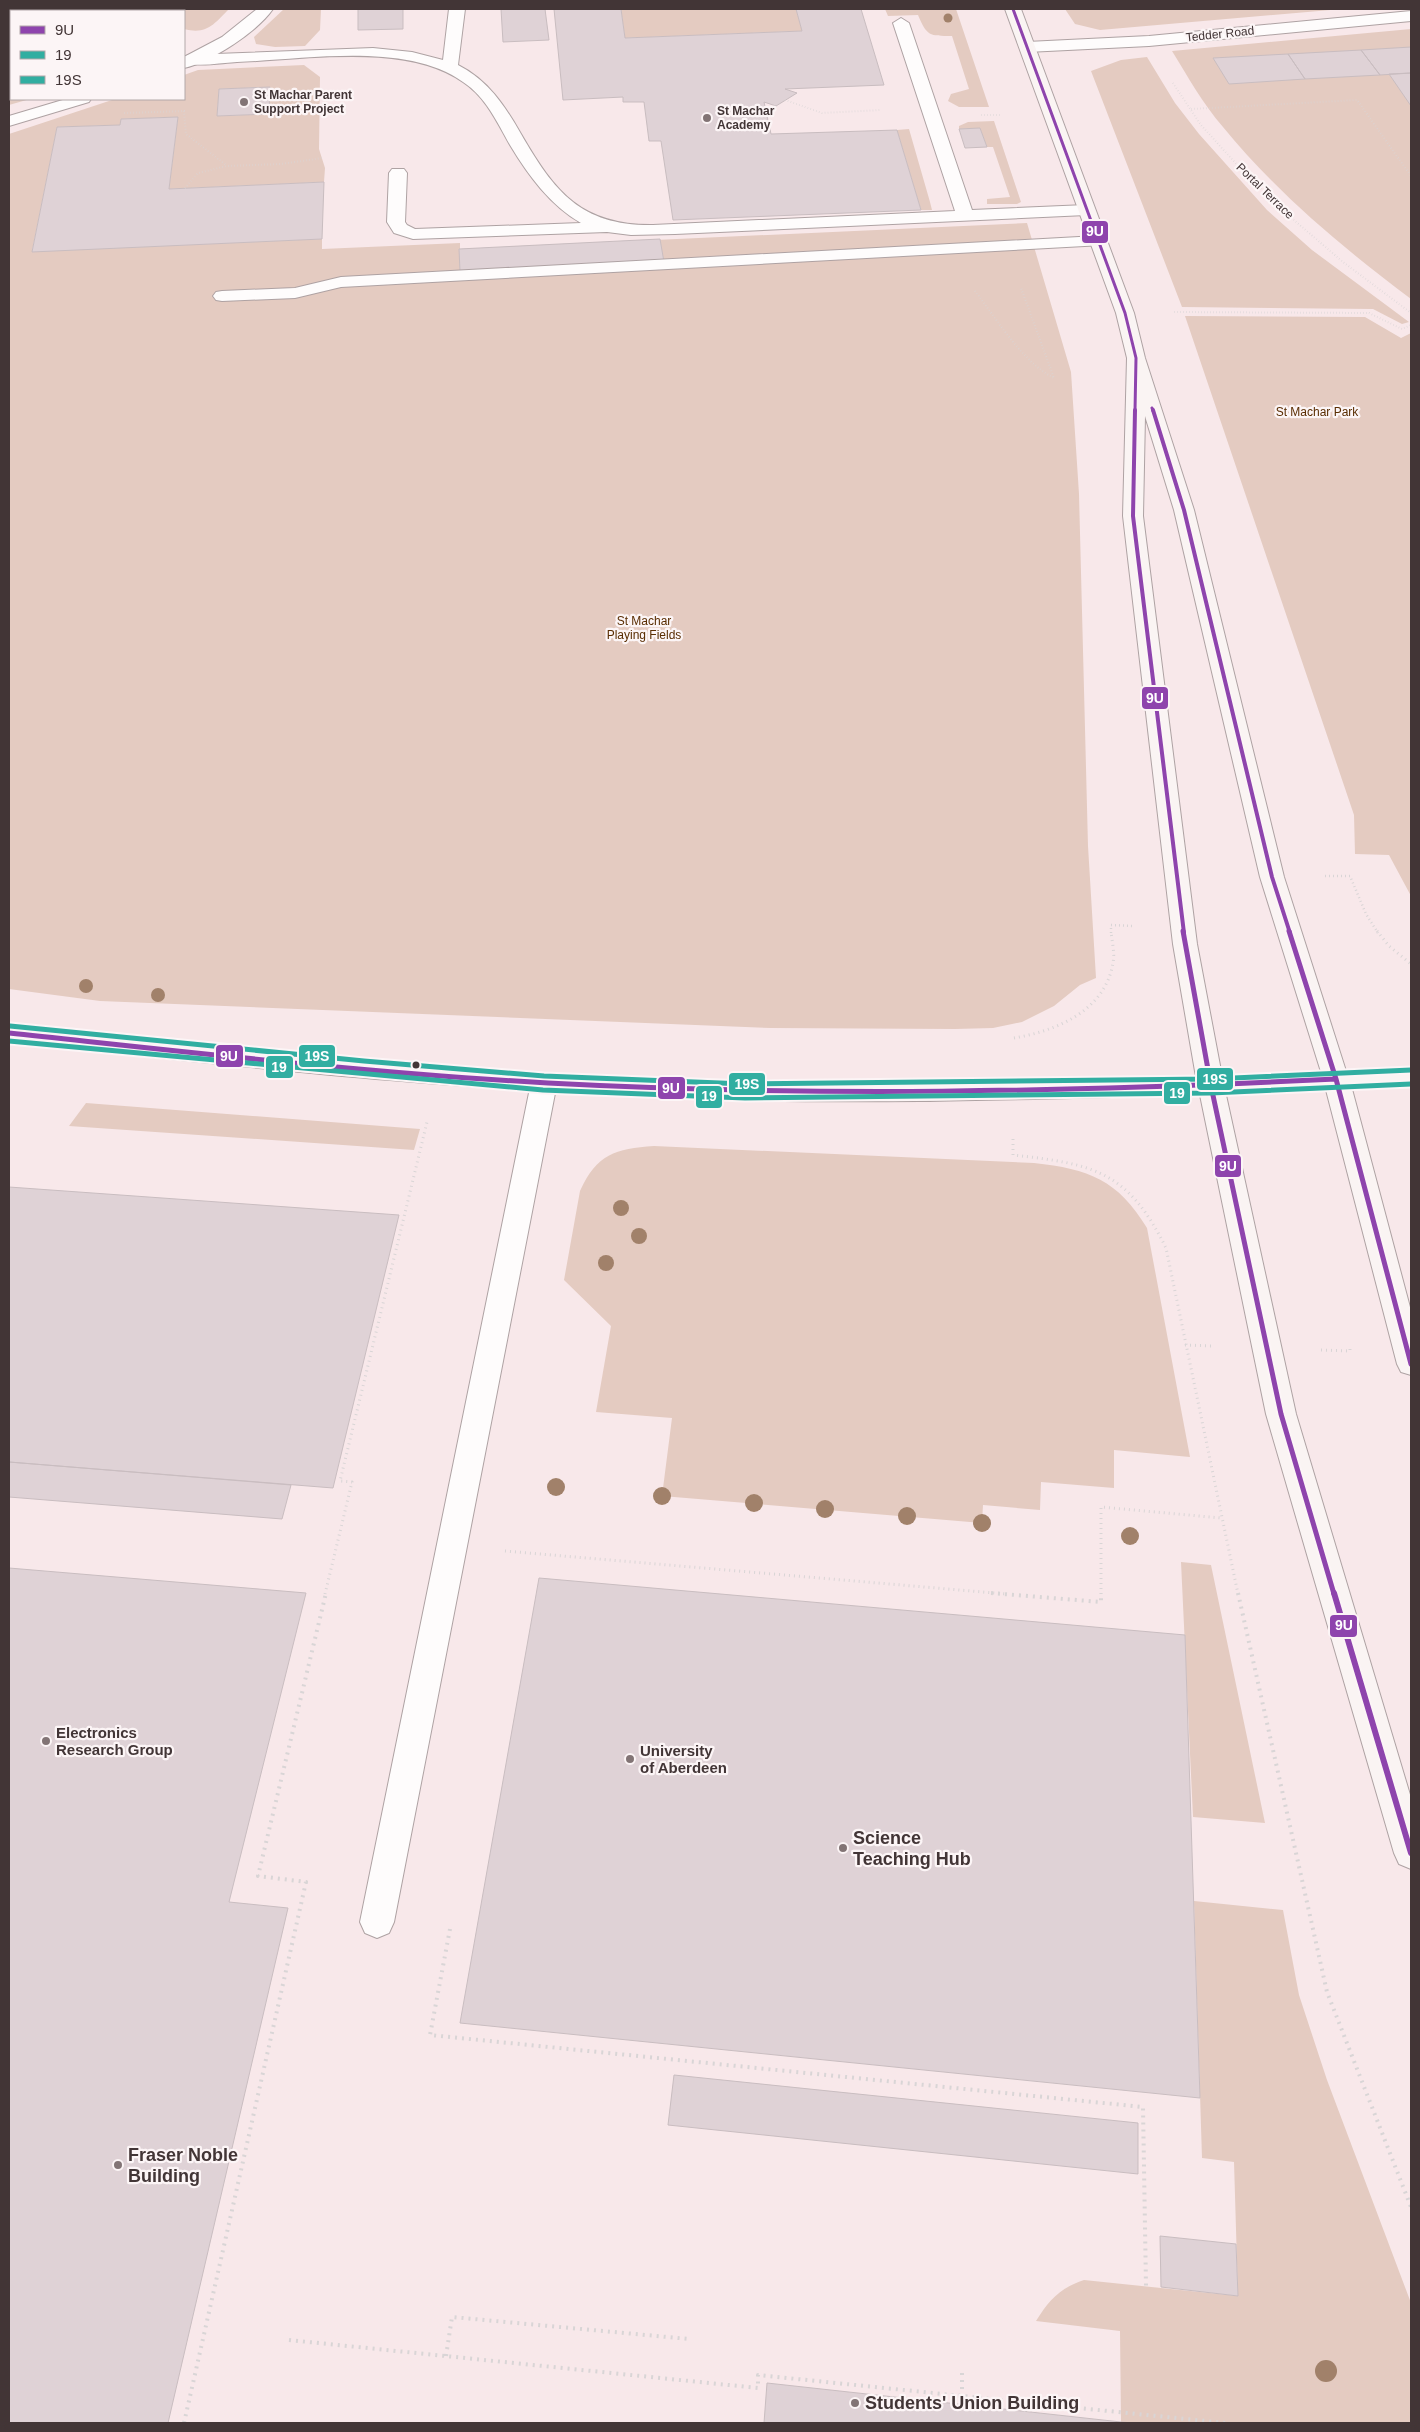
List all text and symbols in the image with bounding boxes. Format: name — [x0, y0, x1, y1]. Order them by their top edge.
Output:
legend — [10, 10, 185, 100]
text: 9U — [55, 21, 74, 38]
street label: Tedder Road — [1185, 23, 1255, 45]
text: 19 — [55, 46, 72, 63]
text: 19S — [55, 71, 82, 88]
place label: St Machar Parent Support Project — [254, 88, 352, 116]
marker: St Machar Parent Support Project — [238, 96, 250, 108]
place label: St Machar Academy — [717, 104, 775, 132]
marker: St Machar Academy — [701, 112, 713, 124]
street label: Portal Terrace — [1233, 160, 1297, 222]
line badge: 9U — [1081, 220, 1109, 244]
text: 9U — [1086, 223, 1104, 239]
park label: St Machar Park — [1276, 405, 1359, 419]
park label: St Machar Playing Fields — [607, 614, 681, 642]
line badge: 9U — [1141, 686, 1169, 710]
text: 9U — [1146, 690, 1164, 706]
line badge: 9U — [215, 1044, 244, 1068]
line badge: 19S — [298, 1044, 336, 1068]
text: 9U — [220, 1048, 238, 1064]
text: 19S — [305, 1048, 329, 1064]
line badge: 19 — [265, 1055, 294, 1079]
text: 19 — [271, 1059, 287, 1075]
unlabelled marker — [411, 1060, 421, 1070]
line badge: 19S — [1196, 1067, 1234, 1091]
text: 19S — [1203, 1071, 1227, 1087]
line badge: 19S — [728, 1072, 766, 1096]
line badge: 9U — [657, 1076, 686, 1100]
text: 19S — [735, 1076, 759, 1092]
text: 9U — [662, 1080, 680, 1096]
line badge: 19 — [1163, 1081, 1191, 1105]
line badge: 19 — [695, 1085, 723, 1109]
text: 19 — [1169, 1085, 1185, 1101]
text: 19 — [701, 1088, 717, 1104]
line badge: 9U — [1214, 1154, 1242, 1178]
text: 9U — [1219, 1158, 1237, 1174]
line badge: 9U — [1329, 1614, 1358, 1638]
text: 9U — [1335, 1617, 1353, 1633]
place label: Electronics Research Group — [56, 1724, 173, 1758]
marker: Electronics Research Group — [40, 1735, 52, 1747]
place label: University of Aberdeen — [640, 1742, 727, 1776]
marker: University of Aberdeen — [624, 1753, 636, 1765]
place label: Science Teaching Hub — [853, 1828, 971, 1869]
marker: Science Teaching Hub — [837, 1842, 849, 1854]
place label: Fraser Noble Building — [128, 2145, 238, 2186]
marker: Fraser Noble Building — [112, 2159, 124, 2171]
place label: Students' Union Building — [865, 2393, 1079, 2413]
marker: Students' Union Building — [849, 2397, 861, 2409]

